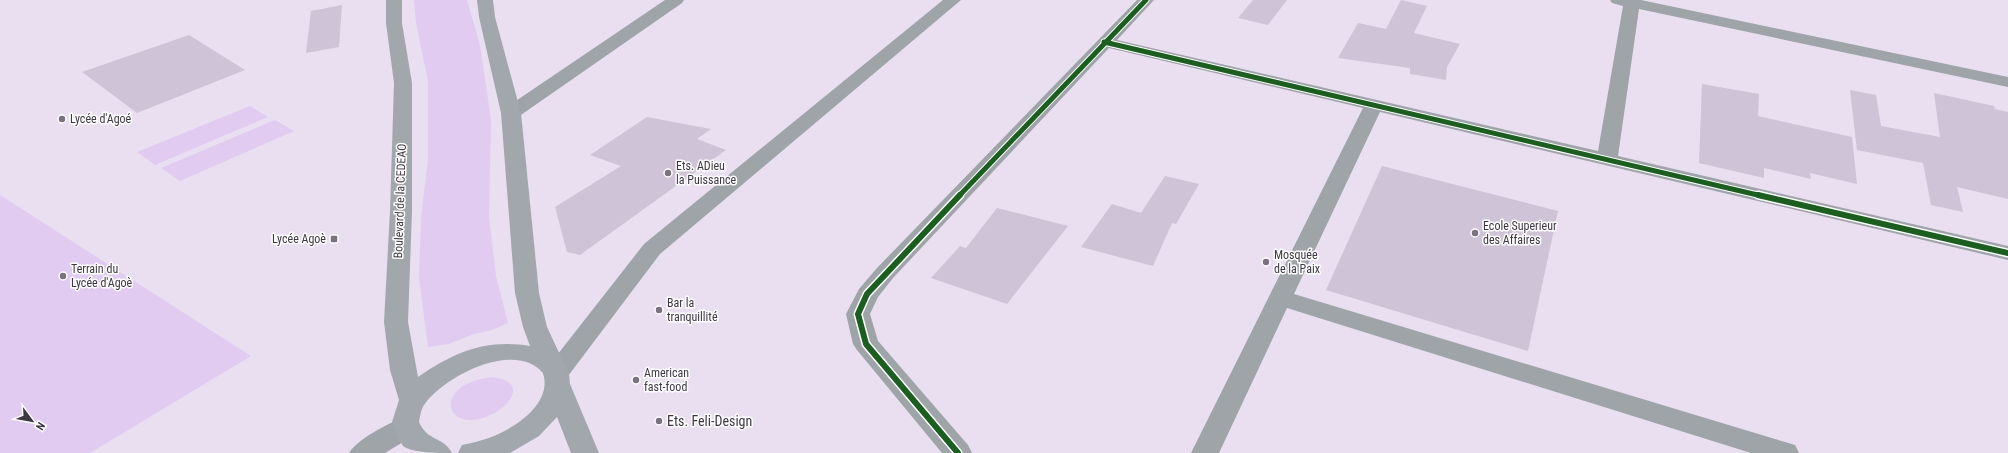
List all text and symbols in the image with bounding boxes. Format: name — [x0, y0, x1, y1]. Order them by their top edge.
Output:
place label: Lycée d'Agoé — [70, 112, 132, 126]
marker: Lycée d'Agoé — [57, 114, 67, 124]
street label: Boulevard de la CEDEAO — [391, 143, 409, 259]
place label: Ets. ADieu la Puissance — [676, 159, 737, 187]
marker: Ets. ADieu la Puissance — [663, 168, 673, 178]
place label: Ecole Superieur des Affaires — [1483, 219, 1557, 247]
marker: Ecole Superieur des Affaires — [1470, 228, 1480, 238]
place label: Lycée Agoè — [272, 232, 326, 246]
marker: Lycée Agoè — [329, 234, 339, 244]
place label: Mosquée de la Paix — [1274, 248, 1320, 276]
marker: Mosquée de la Paix — [1261, 257, 1271, 267]
place label: Terrain du Lycée d'Agoè — [71, 262, 133, 290]
marker: Terrain du Lycée d'Agoè — [58, 271, 68, 281]
place label: Bar la tranquillité — [667, 296, 718, 324]
marker: Bar la tranquillité — [654, 305, 664, 315]
place label: American fast-food — [644, 366, 689, 394]
marker: American fast-food — [631, 375, 641, 385]
north arrow — [12, 401, 52, 441]
place label: Ets. Feli-Design — [667, 413, 752, 429]
marker: Ets. Feli-Design — [654, 416, 664, 426]
text: N — [33, 420, 47, 433]

